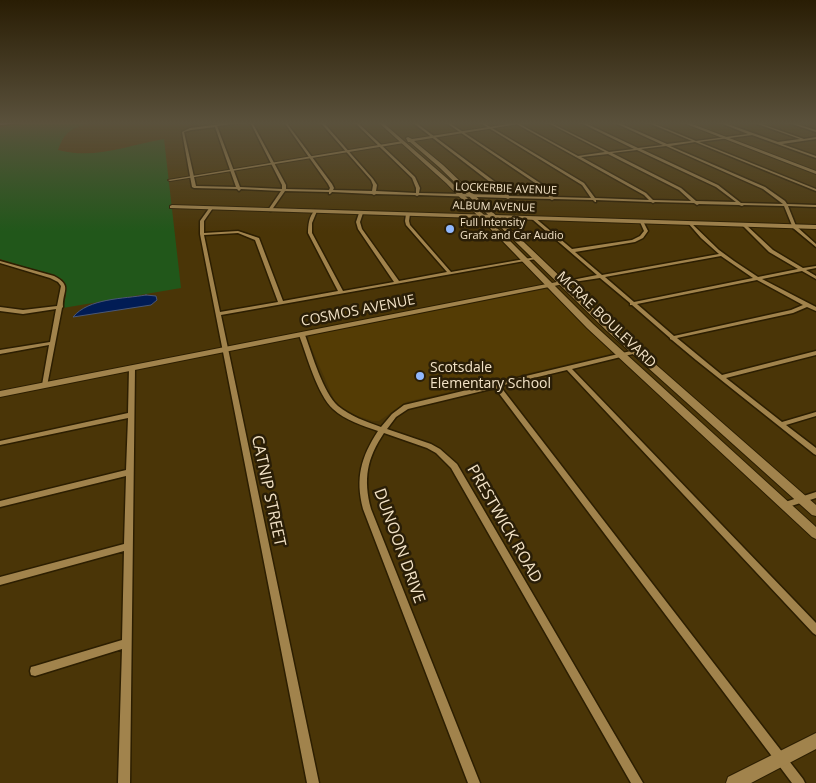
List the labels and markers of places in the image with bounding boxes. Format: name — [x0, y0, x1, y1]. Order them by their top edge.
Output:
place label: Full Intensity Grafx and Car Audio — [460, 216, 564, 242]
marker: Full Intensity Grafx and Car Audio — [444, 223, 456, 235]
place label: Scotsdale Elementary School — [430, 360, 551, 392]
marker: Scotsdale Elementary School — [414, 370, 426, 382]

